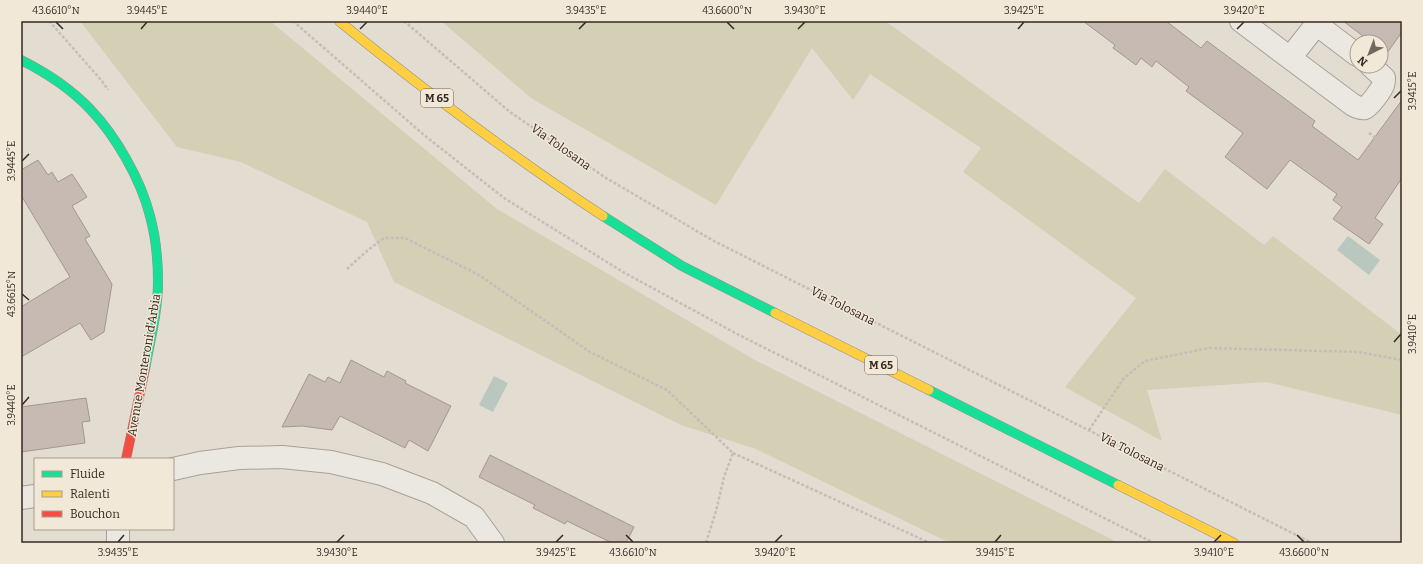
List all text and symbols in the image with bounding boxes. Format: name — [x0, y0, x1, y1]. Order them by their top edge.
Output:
text: 43.6610°N — [32, 5, 80, 17]
text: 3.9445°E — [127, 5, 167, 17]
text: 3.9440°E — [346, 5, 388, 17]
text: 3.9435°E — [566, 5, 606, 17]
text: 43.6600°N — [702, 5, 752, 17]
text: 3.9430°E — [784, 5, 826, 17]
text: 3.9425°E — [1004, 5, 1044, 17]
text: 3.9420°E — [1223, 5, 1265, 17]
north arrow — [1349, 34, 1389, 74]
text: N — [1355, 53, 1370, 69]
text: 3.9415°E — [1407, 72, 1419, 110]
road number: M 65 — [421, 89, 453, 107]
street label: Via Tolosana — [528, 121, 594, 173]
text: 3.9445°E — [6, 141, 18, 181]
text: 43.6615°N — [6, 271, 18, 317]
street label: Via Tolosana — [809, 284, 878, 328]
street label: Avenue Monteroni d'Arbia — [125, 292, 164, 437]
text: 3.9410°E — [1407, 314, 1419, 354]
road number: M 65 — [865, 356, 897, 374]
text: 3.9440°E — [6, 384, 18, 426]
street label: Via Tolosana — [1098, 430, 1167, 474]
legend — [34, 458, 174, 530]
text: Fluide — [70, 467, 105, 481]
text: Ralenti — [70, 487, 110, 501]
text: Bouchon — [70, 507, 120, 521]
text: 3.9435°E — [98, 547, 138, 559]
text: 3.9430°E — [316, 547, 358, 559]
text: 3.9425°E — [536, 547, 576, 559]
text: 43.6610°N — [609, 547, 657, 559]
text: 3.9420°E — [754, 547, 796, 559]
text: 3.9415°E — [976, 547, 1014, 559]
text: 3.9410°E — [1194, 547, 1234, 559]
text: 43.6600°N — [1279, 547, 1329, 559]

